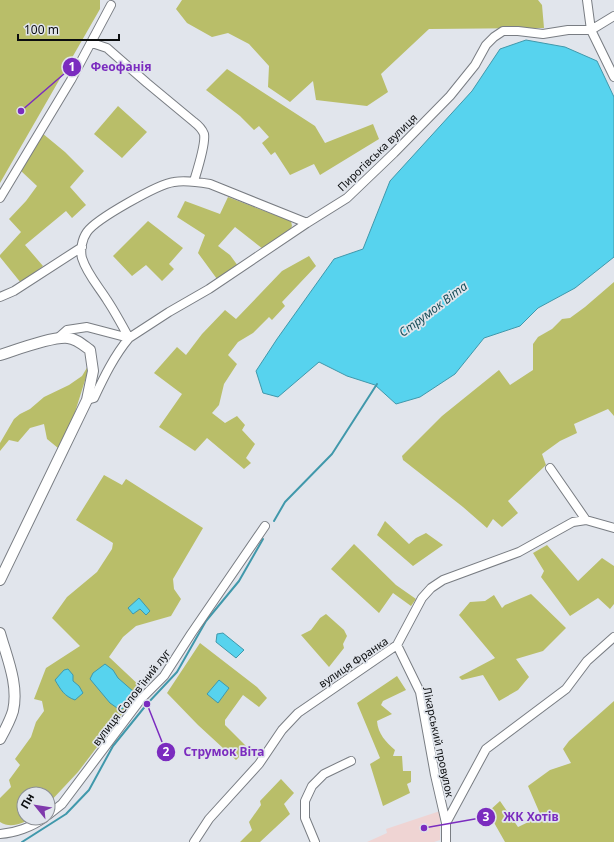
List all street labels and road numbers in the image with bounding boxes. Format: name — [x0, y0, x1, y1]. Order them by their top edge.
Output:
street label: Пирогівська вулиця — [334, 110, 420, 194]
street label: вулиця Франка — [315, 633, 391, 691]
street label: вулиця Солов'їний луг — [88, 645, 174, 748]
street label: Лікарський провулок — [420, 685, 458, 799]

